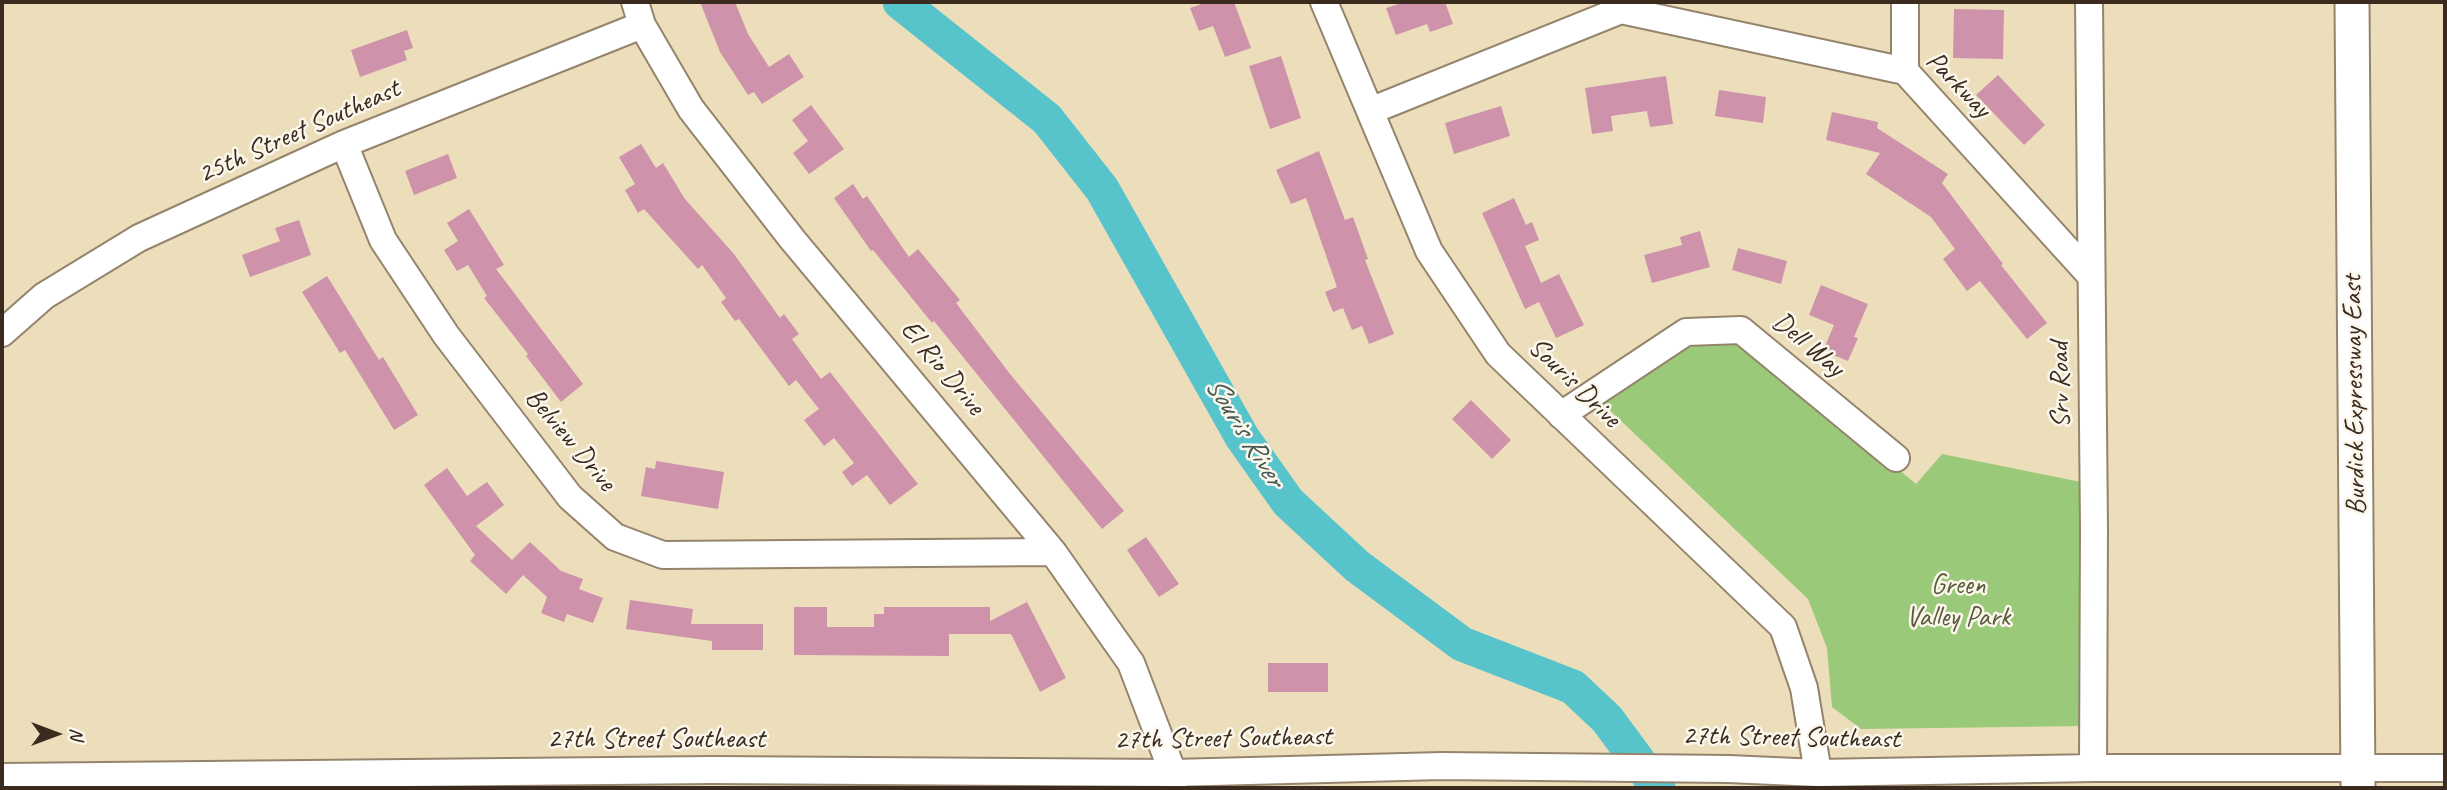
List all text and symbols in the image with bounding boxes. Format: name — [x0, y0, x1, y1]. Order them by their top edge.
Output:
street label: Parkway — [1918, 45, 1998, 125]
street label: 25th Street Southeast — [193, 72, 405, 192]
street label: Burdick Expressway East — [2336, 275, 2374, 515]
street label: Dell Way — [1765, 305, 1851, 385]
street label: El Rio Drive — [893, 314, 991, 422]
street label: Souris Drive — [1521, 331, 1627, 435]
street label: Srv Road — [2043, 342, 2079, 428]
water label: Souris River — [1196, 371, 1292, 493]
street label: Belview Drive — [517, 382, 623, 498]
park label: Green Valley Park — [1906, 569, 2010, 635]
north arrow — [21, 699, 91, 769]
street label: 27th Street Southeast — [1682, 719, 1900, 757]
street label: 27th Street Southeast — [1114, 720, 1332, 758]
street label: 27th Street Southeast — [547, 723, 765, 757]
text: N — [65, 728, 89, 740]

